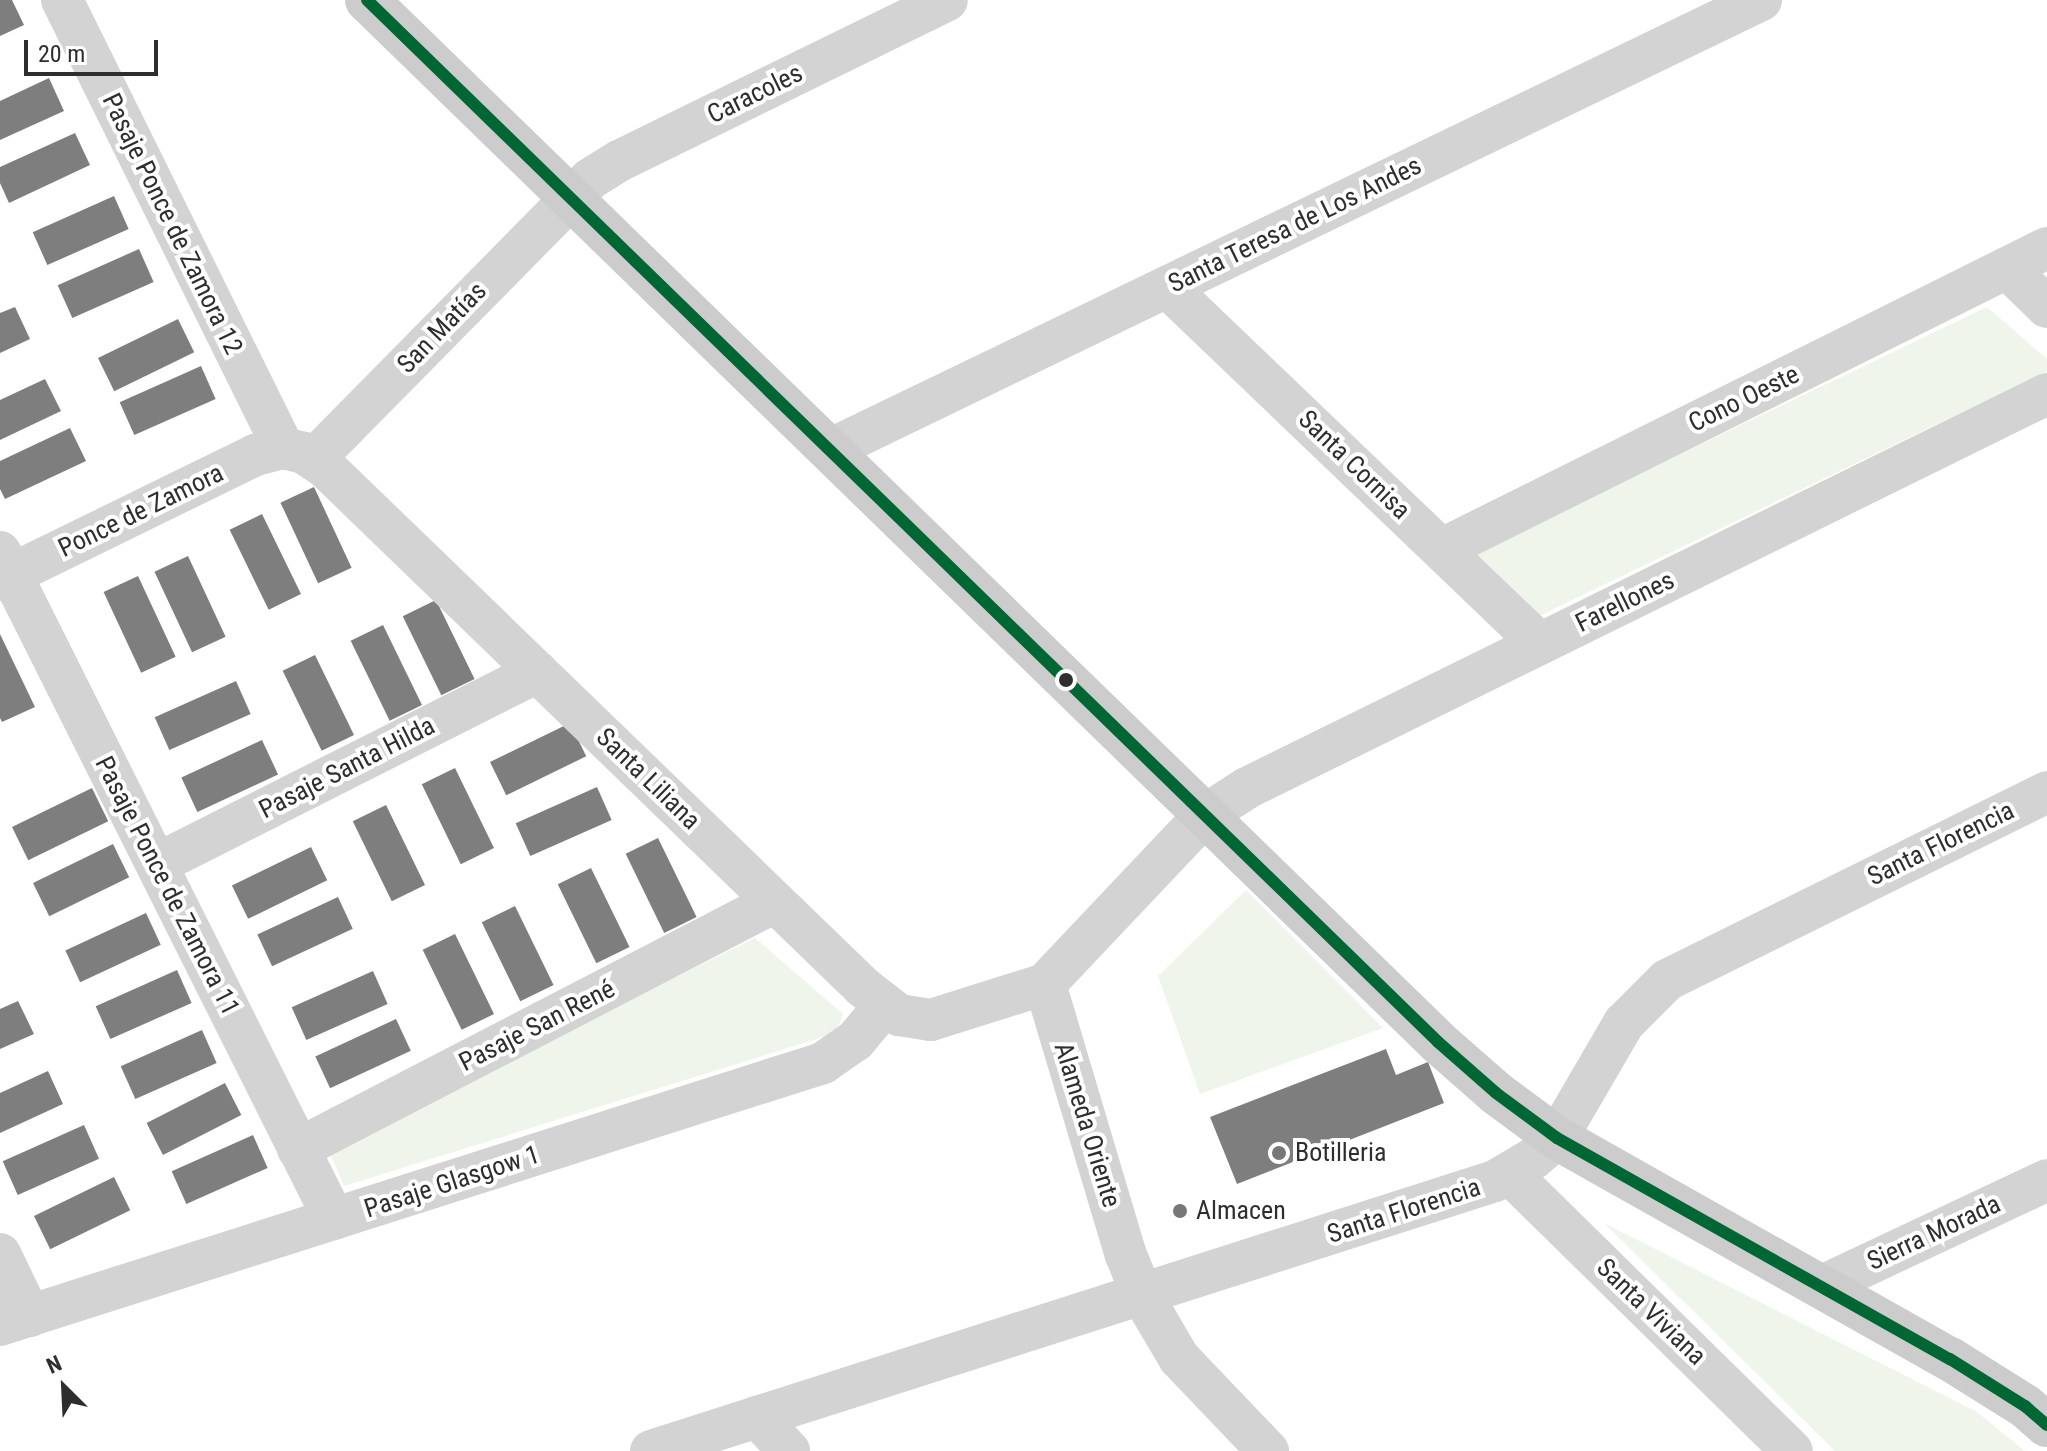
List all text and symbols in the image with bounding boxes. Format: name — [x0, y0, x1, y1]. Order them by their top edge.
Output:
scale bar — [28, 24, 162, 74]
text: 20 m — [38, 40, 85, 68]
street label: Caracoles — [702, 58, 808, 130]
street label: Pasaje Ponce de Zamora 12 — [95, 88, 249, 360]
street label: Santa Teresa de Los Andes — [1163, 150, 1427, 300]
street label: San Matías — [391, 276, 493, 380]
street label: Cono Oeste — [1684, 359, 1804, 439]
street label: Santa Cornisa — [1292, 404, 1416, 526]
street label: Ponce de Zamora — [53, 458, 229, 564]
street label: Farellones — [1571, 565, 1679, 639]
unlabelled marker — [1058, 672, 1074, 688]
street label: Pasaje Santa Hilda — [254, 710, 440, 826]
street label: Santa Liliana — [590, 722, 706, 836]
street label: Pasaje Ponce de Zamora 11 — [88, 751, 246, 1021]
street label: Santa Florencia — [1863, 795, 2019, 893]
street label: Pasaje San René — [454, 973, 620, 1079]
street label: Alameda Oriente — [1047, 1039, 1127, 1211]
place label: Botilleria — [1295, 1137, 1386, 1169]
street label: Pasaje Glasgow 1 — [361, 1139, 543, 1225]
marker: Botilleria — [1270, 1144, 1288, 1162]
street label: Santa Florencia — [1324, 1172, 1484, 1250]
street label: Sierra Morada — [1862, 1189, 2006, 1277]
place label: Almacen — [1196, 1195, 1286, 1227]
marker: Almacen — [1171, 1202, 1189, 1220]
street label: Santa Viviana — [1590, 1252, 1712, 1372]
north arrow — [24, 1347, 104, 1427]
text: N — [43, 1350, 65, 1379]

